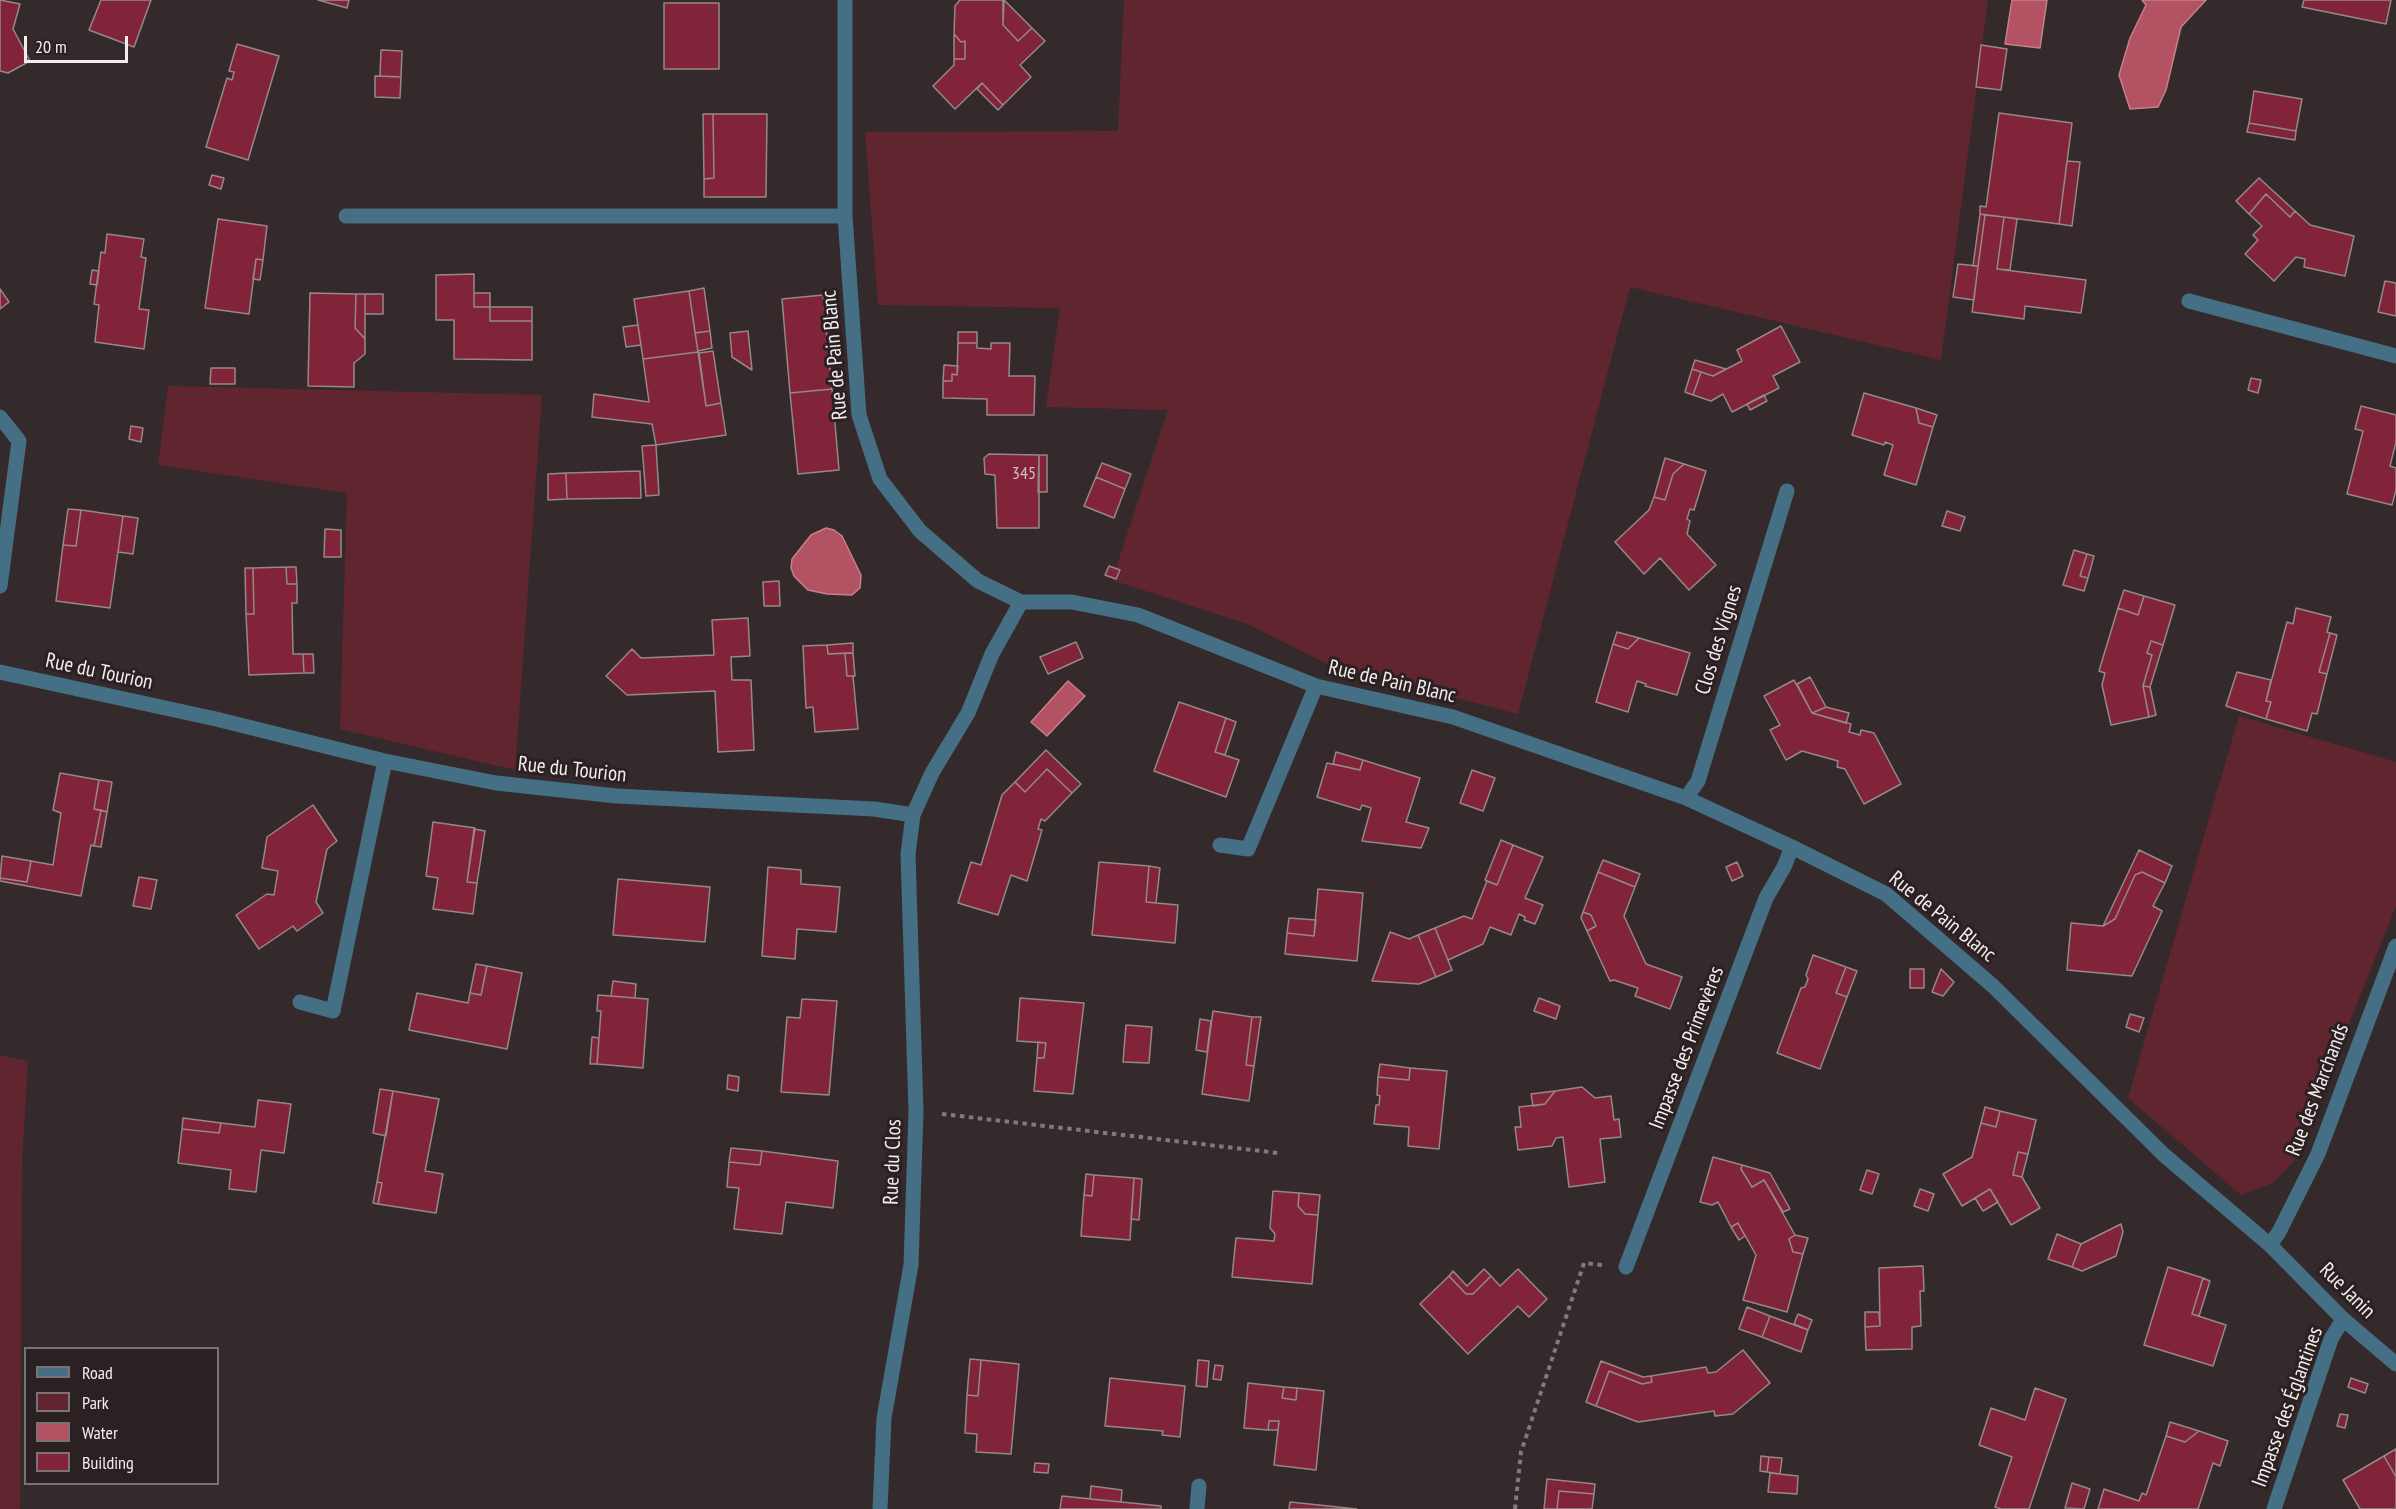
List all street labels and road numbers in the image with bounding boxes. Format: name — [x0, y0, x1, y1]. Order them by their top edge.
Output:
street label: Rue de Pain Blanc — [817, 289, 853, 421]
street label: Clos des Vignes — [1690, 582, 1748, 698]
street label: Rue du Tourion — [43, 648, 155, 696]
street label: Rue de Pain Blanc — [1326, 655, 1458, 709]
street label: Rue du Tourion — [516, 752, 628, 788]
street label: Rue de Pain Blanc — [1884, 866, 2000, 968]
street label: Impasse des Primevères — [1644, 963, 1730, 1133]
street label: Rue des Marchands — [2281, 1020, 2355, 1160]
street label: Rue du Clos — [879, 1119, 907, 1205]
street label: Rue Janin — [2314, 1258, 2380, 1324]
street label: Impasse des Églantines — [2247, 1323, 2329, 1491]

